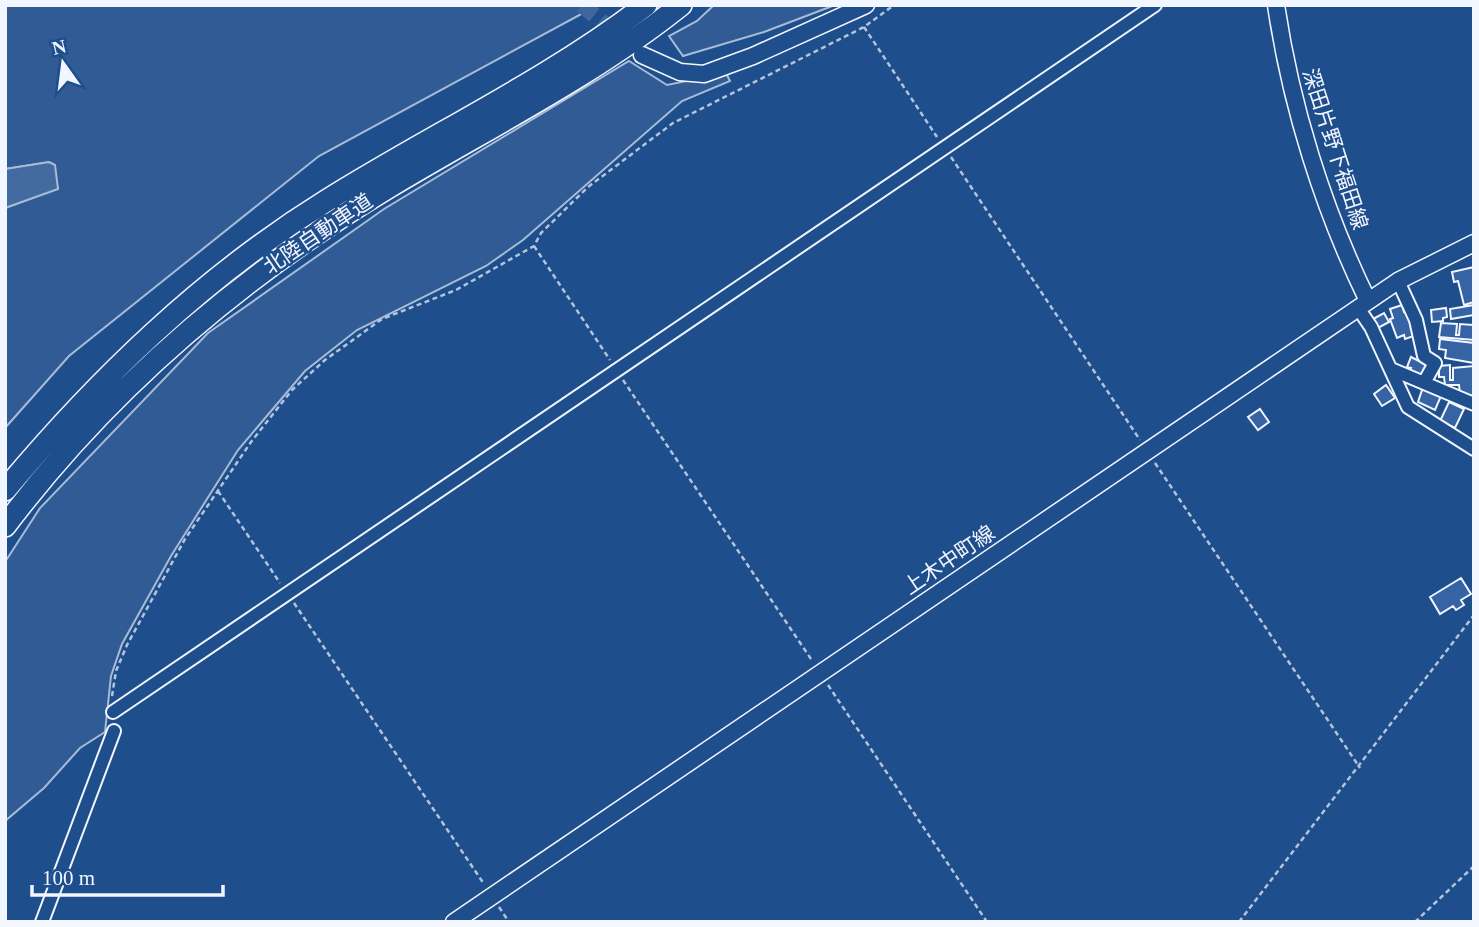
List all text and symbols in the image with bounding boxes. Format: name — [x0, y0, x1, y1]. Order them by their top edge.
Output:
north arrow — [28, 28, 98, 98]
text: N — [50, 35, 68, 59]
street label: 深田片野下福田線 — [1298, 65, 1372, 233]
street label: 北陸自動車道 — [259, 189, 377, 279]
street label: 上木中町線 — [899, 521, 999, 599]
scale bar — [32, 853, 222, 897]
text: 100 m — [42, 866, 95, 890]

